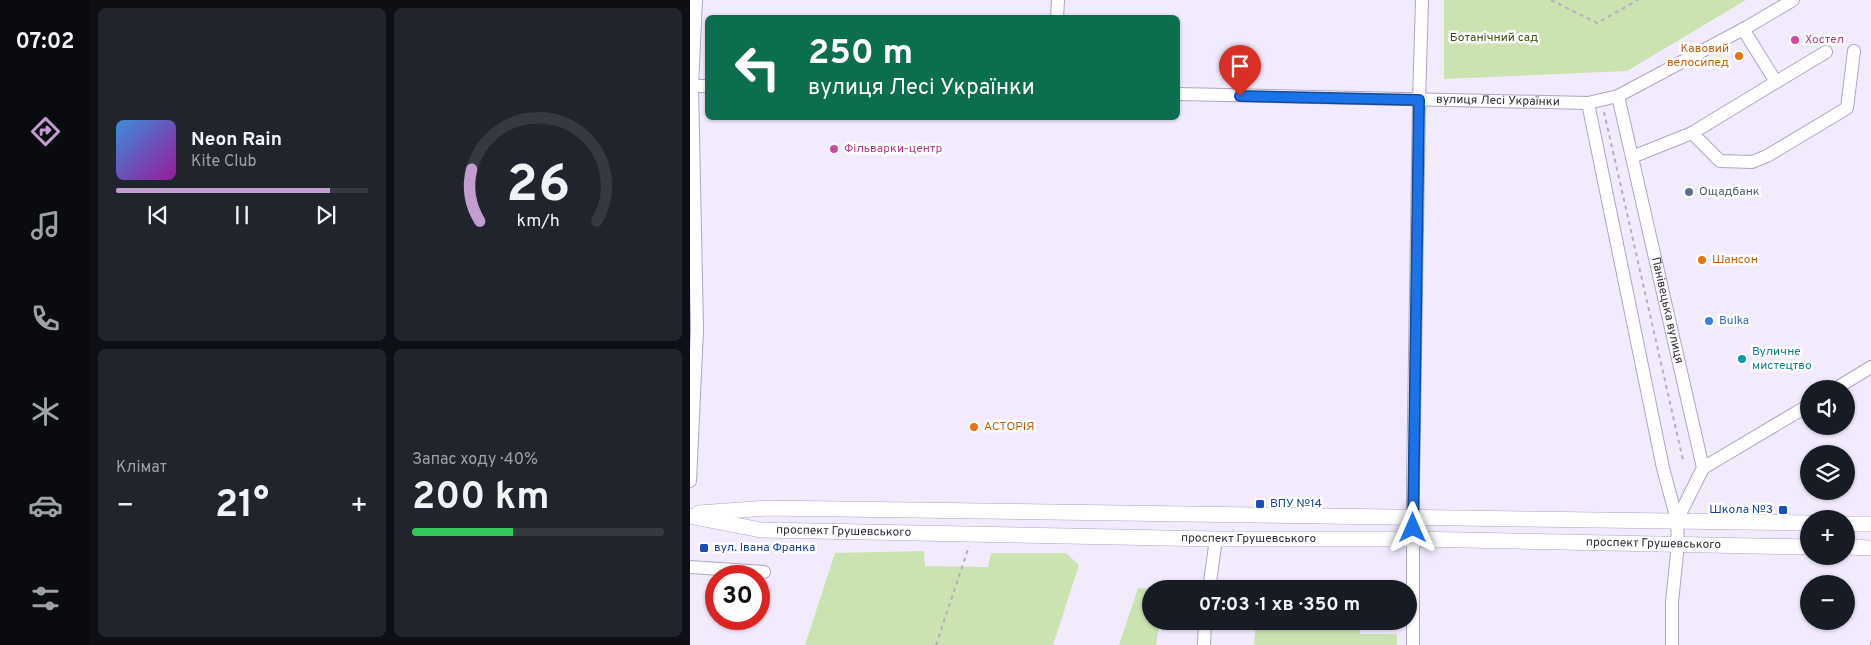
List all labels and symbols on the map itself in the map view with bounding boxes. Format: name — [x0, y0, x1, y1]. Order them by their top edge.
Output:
park label: Ботанічний сад — [1450, 30, 1538, 46]
place label: Хостел — [1805, 32, 1844, 48]
marker: Хостел — [1789, 34, 1801, 46]
place label: Кавовий велосипед — [1667, 41, 1729, 71]
pin — [1219, 45, 1261, 96]
marker: Кавовий велосипед — [1733, 50, 1745, 62]
street label: вулиця Лесі Українки — [1436, 92, 1560, 110]
place label: Фільварки-центр — [844, 141, 942, 157]
marker: Фільварки-центр — [828, 143, 840, 155]
place label: Ощадбанк — [1699, 184, 1760, 200]
marker: Ощадбанк — [1683, 186, 1695, 198]
place label: Шансон — [1712, 252, 1758, 268]
marker: Шансон — [1696, 254, 1708, 266]
street label: Панівецька вулиця — [1647, 256, 1687, 365]
place label: Bulka — [1719, 313, 1749, 329]
marker: Bulka — [1703, 315, 1715, 327]
place label: Вуличне мистецтво — [1752, 344, 1812, 374]
marker: Вуличне мистецтво — [1736, 353, 1748, 365]
place label: АСТОРІЯ — [984, 419, 1035, 435]
marker: АСТОРІЯ — [968, 421, 980, 433]
place label: ВПУ №14 — [1270, 496, 1322, 512]
marker: ВПУ №14 — [1254, 498, 1266, 510]
position arrow — [1386, 501, 1438, 553]
place label: Школа №3 — [1709, 502, 1773, 518]
marker: Школа №3 — [1777, 504, 1789, 516]
street label: проспект Грушевського — [776, 522, 912, 541]
street label: проспект Грушевського — [1181, 530, 1316, 547]
street label: проспект Грушевського — [1586, 534, 1722, 553]
place label: вул. Івана Франка — [714, 540, 815, 556]
marker: вул. Івана Франка — [698, 542, 710, 554]
speed limit sign: 30 — [705, 565, 770, 630]

